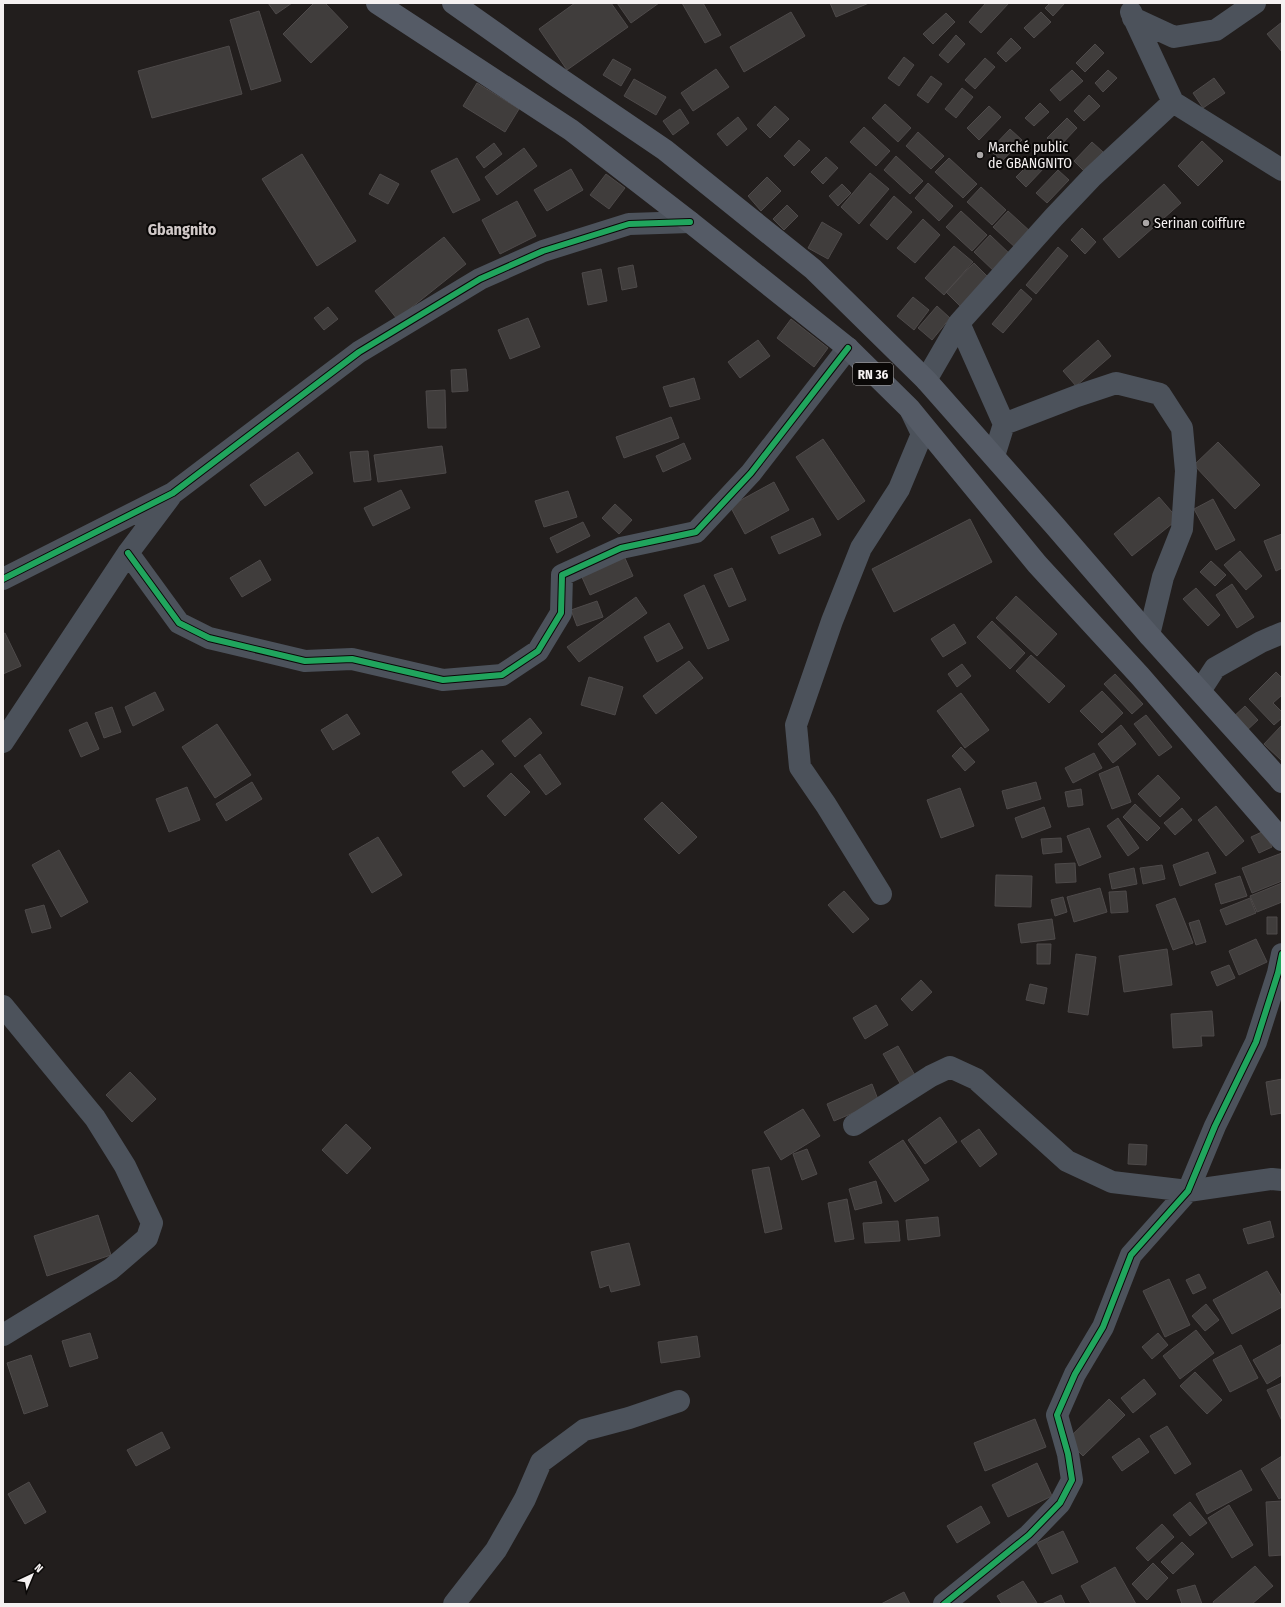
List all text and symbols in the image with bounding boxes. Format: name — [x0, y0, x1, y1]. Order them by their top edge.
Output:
place label: Marché public de GBANGNITO — [988, 139, 1072, 172]
marker: Marché public de GBANGNITO — [975, 150, 985, 160]
place label: Serinan coiffure — [1154, 215, 1245, 232]
marker: Serinan coiffure — [1141, 218, 1151, 228]
district label: Gbangnito — [148, 220, 217, 239]
road number: RN 36 — [853, 363, 893, 385]
north arrow — [12, 1555, 52, 1595]
text: N — [32, 1561, 45, 1575]

